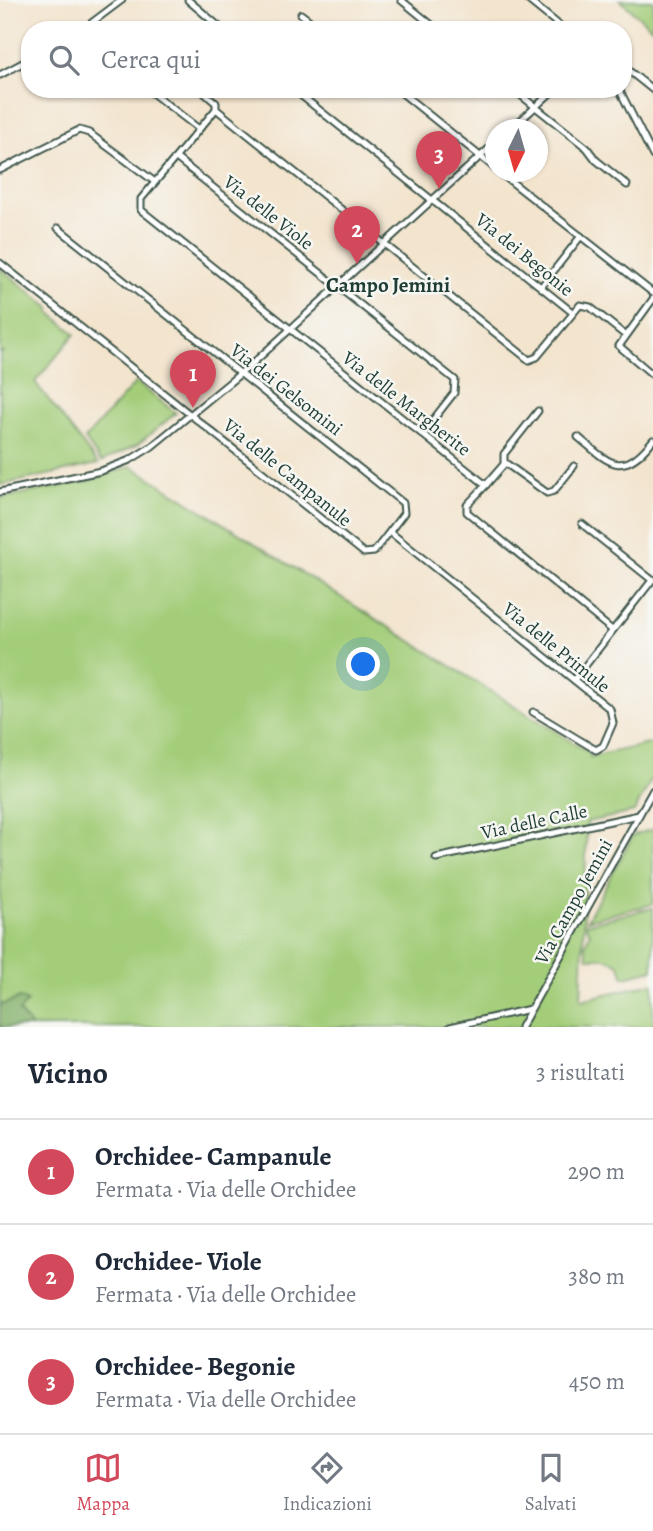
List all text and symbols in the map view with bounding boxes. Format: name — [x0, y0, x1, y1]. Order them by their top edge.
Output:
search box — [21, 21, 632, 98]
icon: search — [45, 41, 83, 79]
text: Cerca qui — [101, 42, 201, 77]
north arrow — [485, 119, 548, 182]
pin: 3 — [416, 131, 462, 189]
street label: Via delle Viole — [217, 169, 319, 256]
pin: 2 — [334, 206, 380, 264]
street label: Via dei Begonie — [469, 206, 579, 302]
district label: Campo Jemini — [326, 271, 450, 299]
street label: Via dei Gelsomini — [224, 337, 348, 442]
street label: Via delle Margherite — [336, 345, 476, 462]
pin: 1 — [170, 350, 216, 408]
street label: Via delle Campanule — [217, 412, 357, 533]
street label: Via delle Primule — [496, 596, 616, 699]
your location — [346, 647, 380, 681]
street label: Via delle Calle — [478, 798, 590, 846]
street label: Via Campo Jemini — [528, 834, 619, 970]
text: Vicino — [28, 1053, 108, 1093]
text: 3 risultati — [536, 1057, 625, 1088]
text: Orchidee- Campanule — [95, 1139, 331, 1174]
text: 1 — [47, 1156, 55, 1187]
text: 290 m — [568, 1156, 625, 1187]
text: Fermata · Via delle Orchidee — [95, 1174, 356, 1205]
text: Orchidee- Viole — [95, 1244, 262, 1279]
text: 2 — [45, 1261, 57, 1292]
text: 380 m — [568, 1261, 625, 1292]
text: Fermata · Via delle Orchidee — [95, 1279, 356, 1310]
text: Orchidee- Begonie — [95, 1349, 296, 1384]
text: 3 — [46, 1366, 56, 1397]
text: 450 m — [569, 1366, 625, 1397]
text: Fermata · Via delle Orchidee — [95, 1384, 356, 1415]
tab: Mappa — [76, 1449, 130, 1517]
tab: Indicazioni — [283, 1449, 372, 1517]
tab: Salvati — [525, 1449, 577, 1517]

